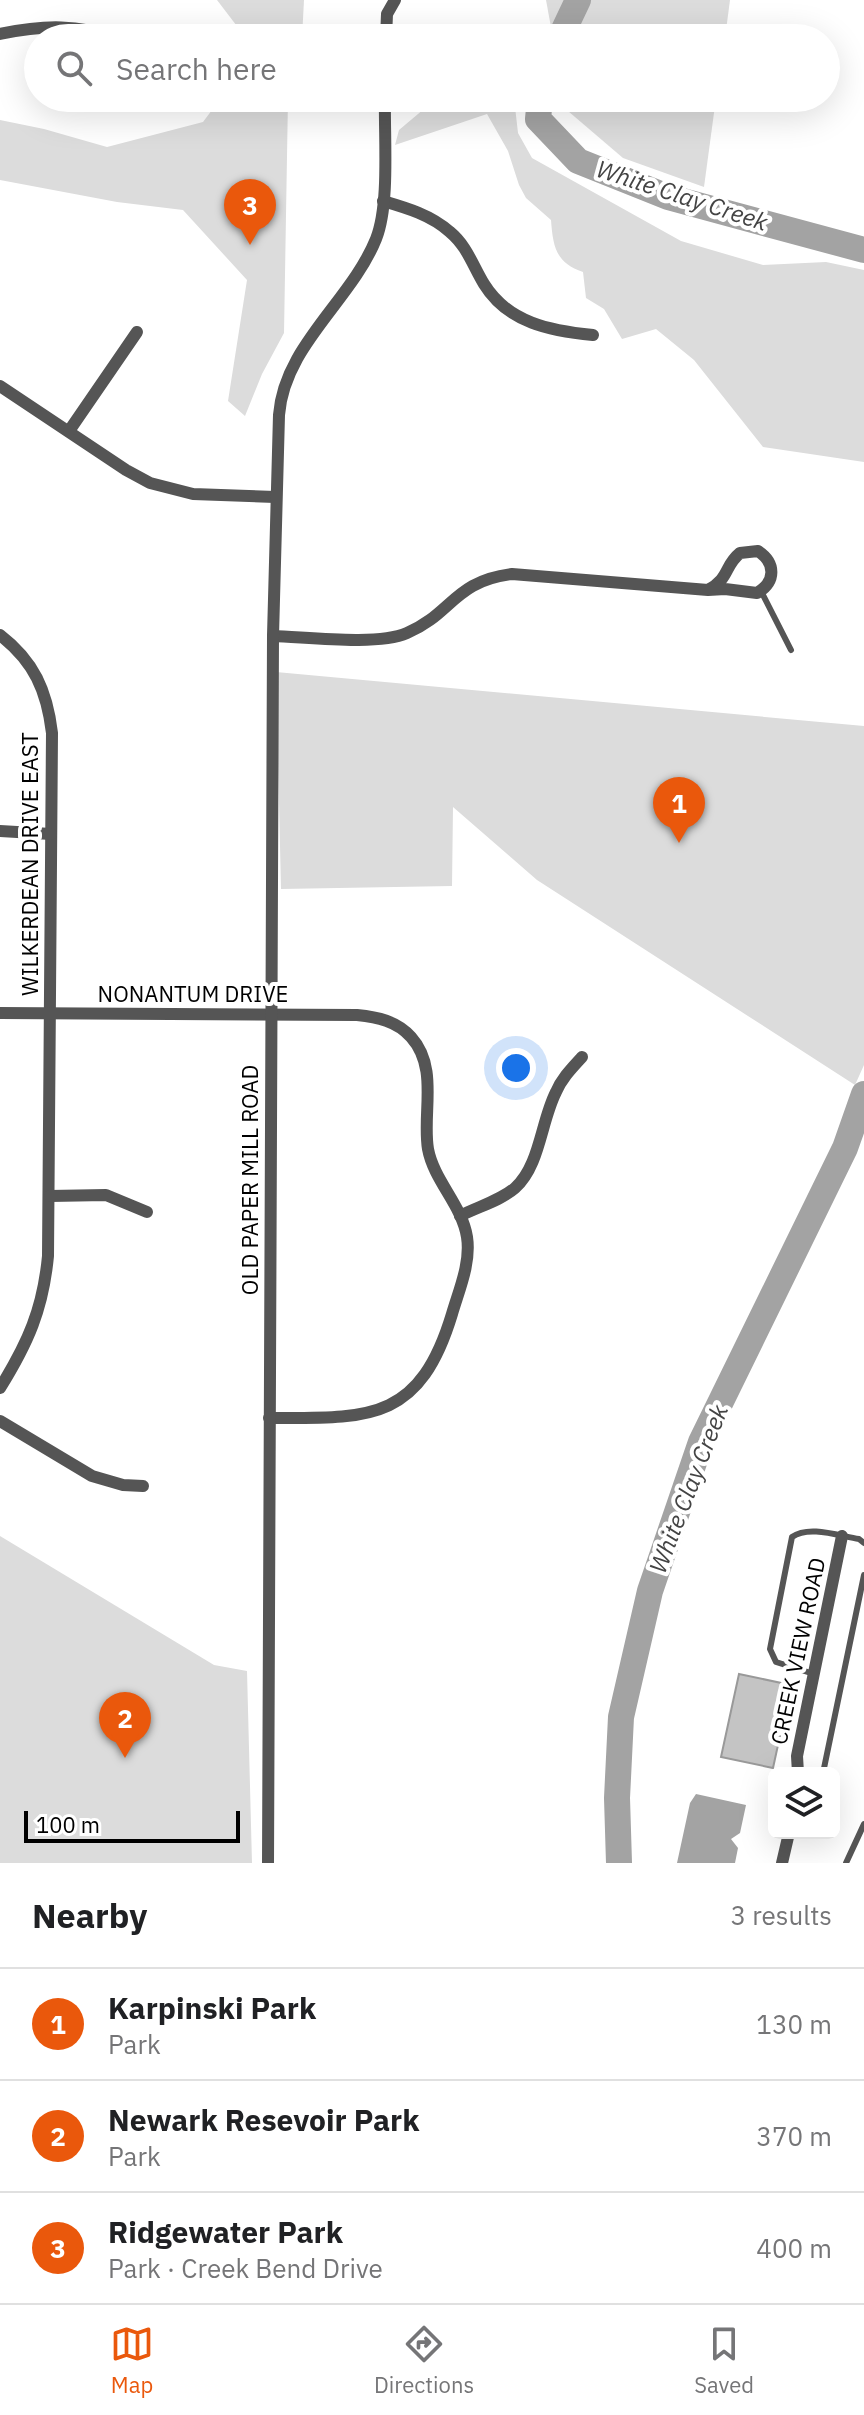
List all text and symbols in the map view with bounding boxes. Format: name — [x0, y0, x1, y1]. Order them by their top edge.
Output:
search box — [24, 24, 840, 112]
icon: search — [52, 46, 96, 90]
text: Search here — [116, 49, 277, 88]
water label: White Clay Creek — [593, 152, 772, 238]
pin: 3 — [224, 179, 276, 245]
street label: WILKERDEAN DRIVE EAST — [15, 732, 44, 996]
pin: 1 — [653, 777, 705, 843]
street label: NONANTUM DRIVE — [98, 979, 288, 1008]
your location — [496, 1048, 536, 1088]
street label: OLD PAPER MILL ROAD — [235, 1065, 264, 1295]
water label: White Clay Creek — [641, 1399, 735, 1577]
street label: CREEK VIEW ROAD — [764, 1555, 831, 1747]
pin: 2 — [99, 1692, 151, 1758]
map controls — [768, 1767, 840, 1839]
button: layers — [768, 1767, 840, 1839]
scale bar — [24, 1807, 240, 1843]
text: 100 m — [36, 1810, 100, 1839]
text: Nearby — [32, 1893, 147, 1937]
text: 3 results — [730, 1898, 832, 1932]
text: Karpinski Park — [108, 1988, 316, 2027]
text: 1 — [50, 2007, 66, 2041]
text: 130 m — [756, 2007, 832, 2041]
text: Park — [108, 2027, 161, 2061]
text: Newark Resevoir Park — [108, 2100, 419, 2139]
text: 2 — [50, 2119, 66, 2153]
text: 370 m — [756, 2119, 832, 2153]
text: Park — [108, 2139, 161, 2173]
text: Ridgewater Park — [108, 2212, 343, 2251]
text: 3 — [50, 2231, 66, 2265]
text: 400 m — [756, 2231, 832, 2265]
text: Park · Creek Bend Drive — [108, 2251, 383, 2285]
tab: Map — [110, 2322, 154, 2399]
tab: Directions — [374, 2322, 474, 2399]
tab: Saved — [694, 2322, 754, 2399]

